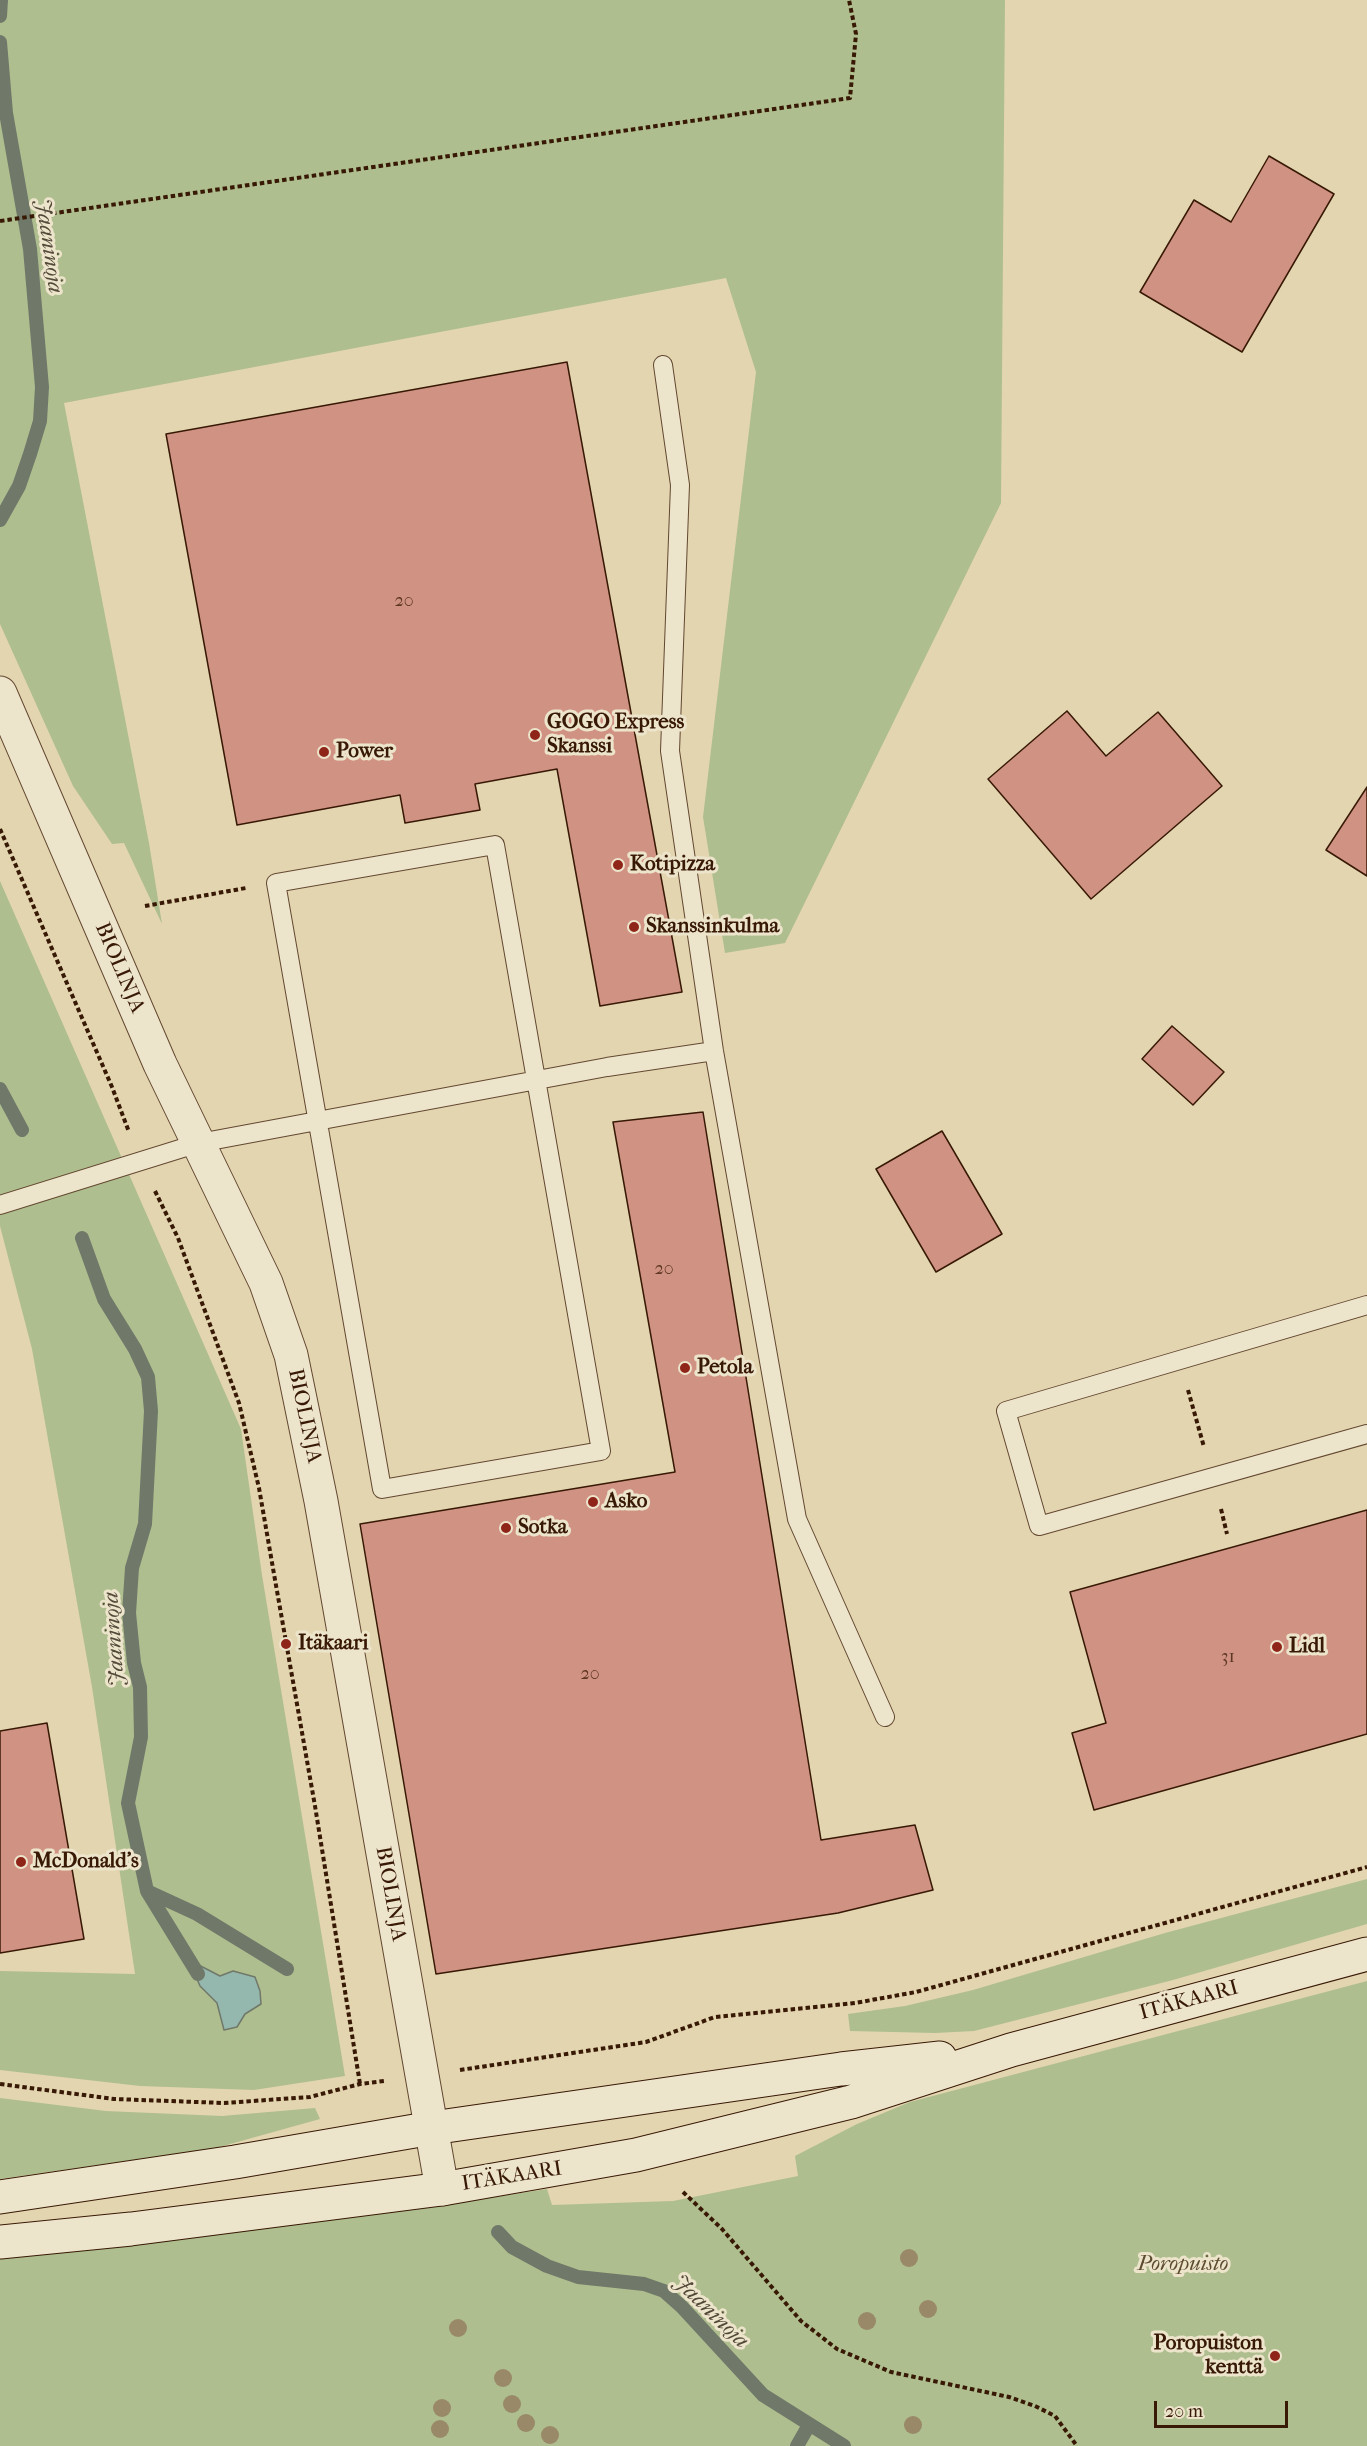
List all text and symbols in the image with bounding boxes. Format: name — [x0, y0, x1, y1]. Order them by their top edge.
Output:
water label: Jaaninoja — [28, 197, 68, 295]
house number: 20 — [394, 591, 414, 613]
place label: GOGO Express Skanssi — [547, 710, 684, 760]
marker: GOGO Express Skanssi — [528, 728, 542, 742]
place label: Power — [336, 739, 393, 765]
marker: Power — [317, 745, 331, 759]
place label: Kotipizza — [630, 852, 715, 878]
marker: Kotipizza — [611, 858, 625, 872]
place label: Skanssinkulma — [646, 914, 779, 940]
street label: BIOLINJA — [89, 919, 149, 1017]
marker: Skanssinkulma — [627, 920, 641, 934]
house number: 20 — [654, 1259, 674, 1281]
place label: Petola — [697, 1355, 753, 1381]
marker: Petola — [678, 1361, 692, 1375]
street label: BIOLINJA — [282, 1366, 326, 1466]
place label: Asko — [605, 1489, 647, 1515]
marker: Asko — [586, 1495, 600, 1509]
place label: Sotka — [518, 1515, 567, 1541]
marker: Sotka — [499, 1521, 513, 1535]
water label: Jaaninoja — [99, 1591, 131, 1687]
place label: Itäkaari — [298, 1631, 368, 1657]
place label: Lidl — [1289, 1634, 1325, 1660]
marker: Itäkaari — [279, 1637, 293, 1651]
marker: Lidl — [1270, 1640, 1284, 1654]
house number: 31 — [1221, 1647, 1235, 1669]
house number: 20 — [580, 1664, 600, 1686]
street label: BIOLINJA — [369, 1845, 411, 1943]
place label: McDonald's — [33, 1849, 139, 1875]
marker: McDonald's — [14, 1855, 28, 1869]
street label: ITÄKAARI — [1137, 1976, 1241, 2026]
street label: ITÄKAARI — [460, 2157, 564, 2197]
park label: Poropuisto — [1138, 2252, 1228, 2278]
water label: Jaaninoja — [667, 2269, 753, 2355]
place label: Poropuiston kenttä — [1154, 2331, 1263, 2381]
marker: Poropuiston kenttä — [1268, 2349, 1282, 2363]
scale bar — [1157, 2389, 1290, 2427]
text: 20 m — [1165, 2401, 1203, 2422]

